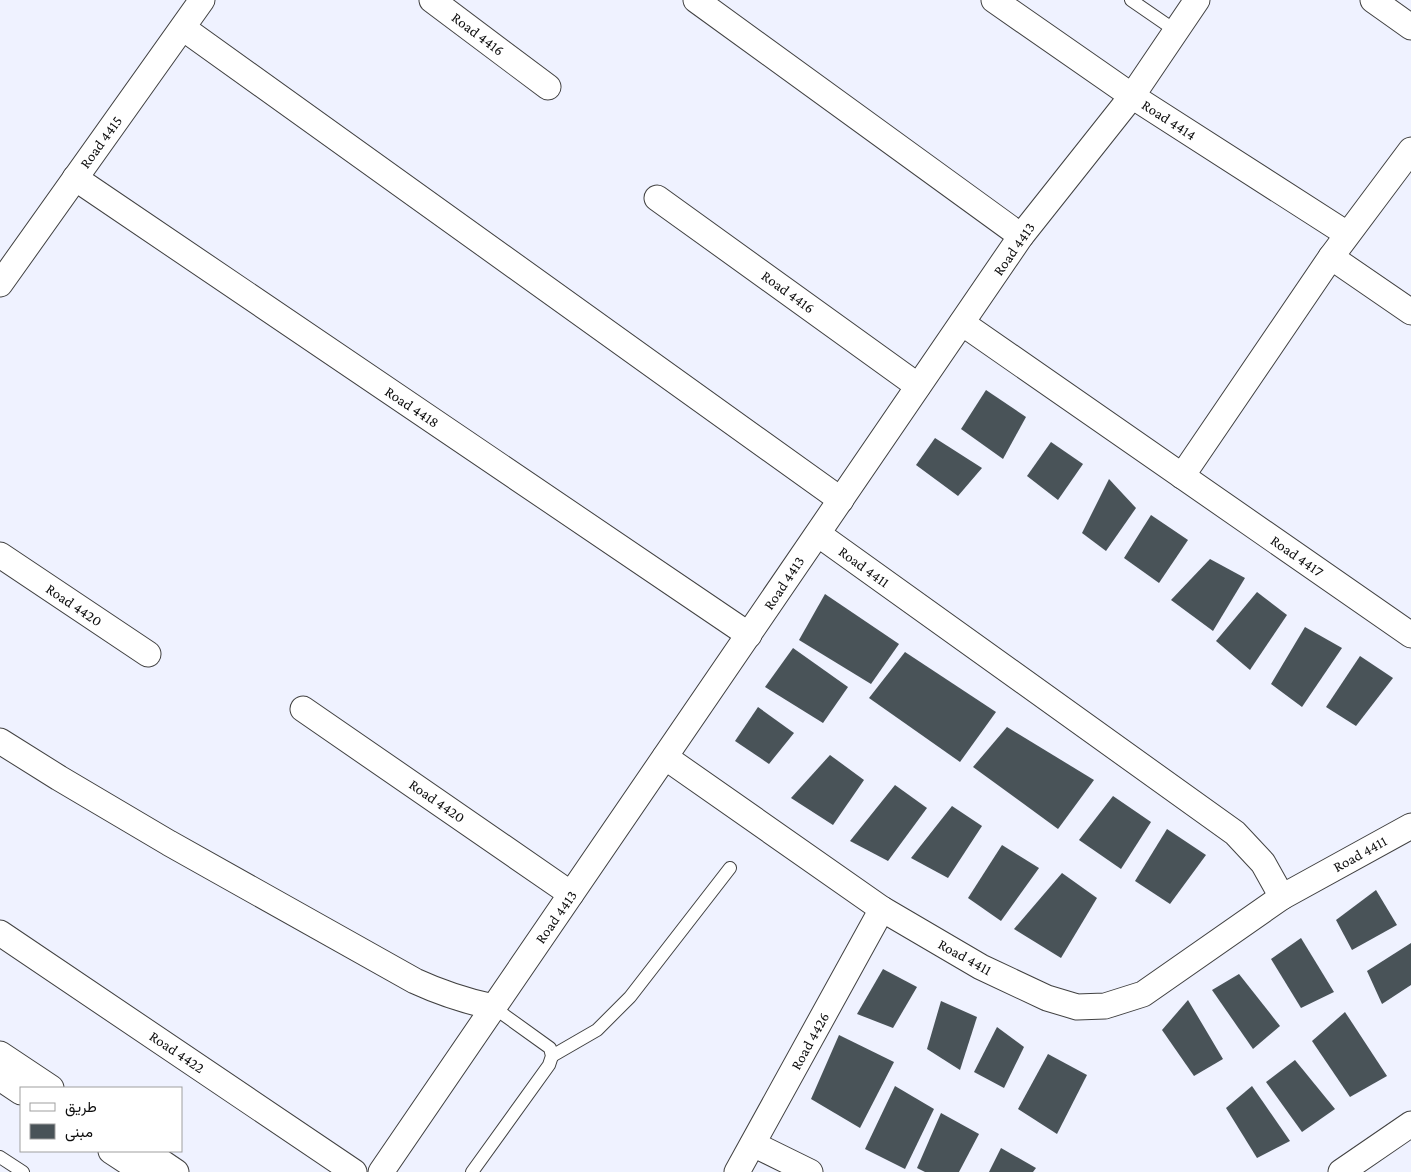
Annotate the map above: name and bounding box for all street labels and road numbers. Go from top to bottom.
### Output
street label: Road 4416 [449,9,507,59]
street label: Road 4414 [1139,97,1199,143]
street label: Road 4415 [77,113,125,171]
street label: Road 4413 [990,220,1038,278]
street label: Road 4416 [759,268,817,316]
street label: Road 4418 [382,383,442,431]
street label: Road 4417 [1268,532,1326,580]
street label: Road 4411 [836,543,892,591]
street label: Road 4413 [760,553,808,613]
street label: Road 4420 [43,580,105,630]
street label: Road 4420 [406,776,468,826]
street label: Road 4411 [1331,833,1389,875]
street label: Road 4413 [532,888,580,946]
street label: Road 4411 [936,936,994,978]
street label: Road 4426 [788,1009,832,1073]
street label: Road 4422 [147,1028,207,1076]

